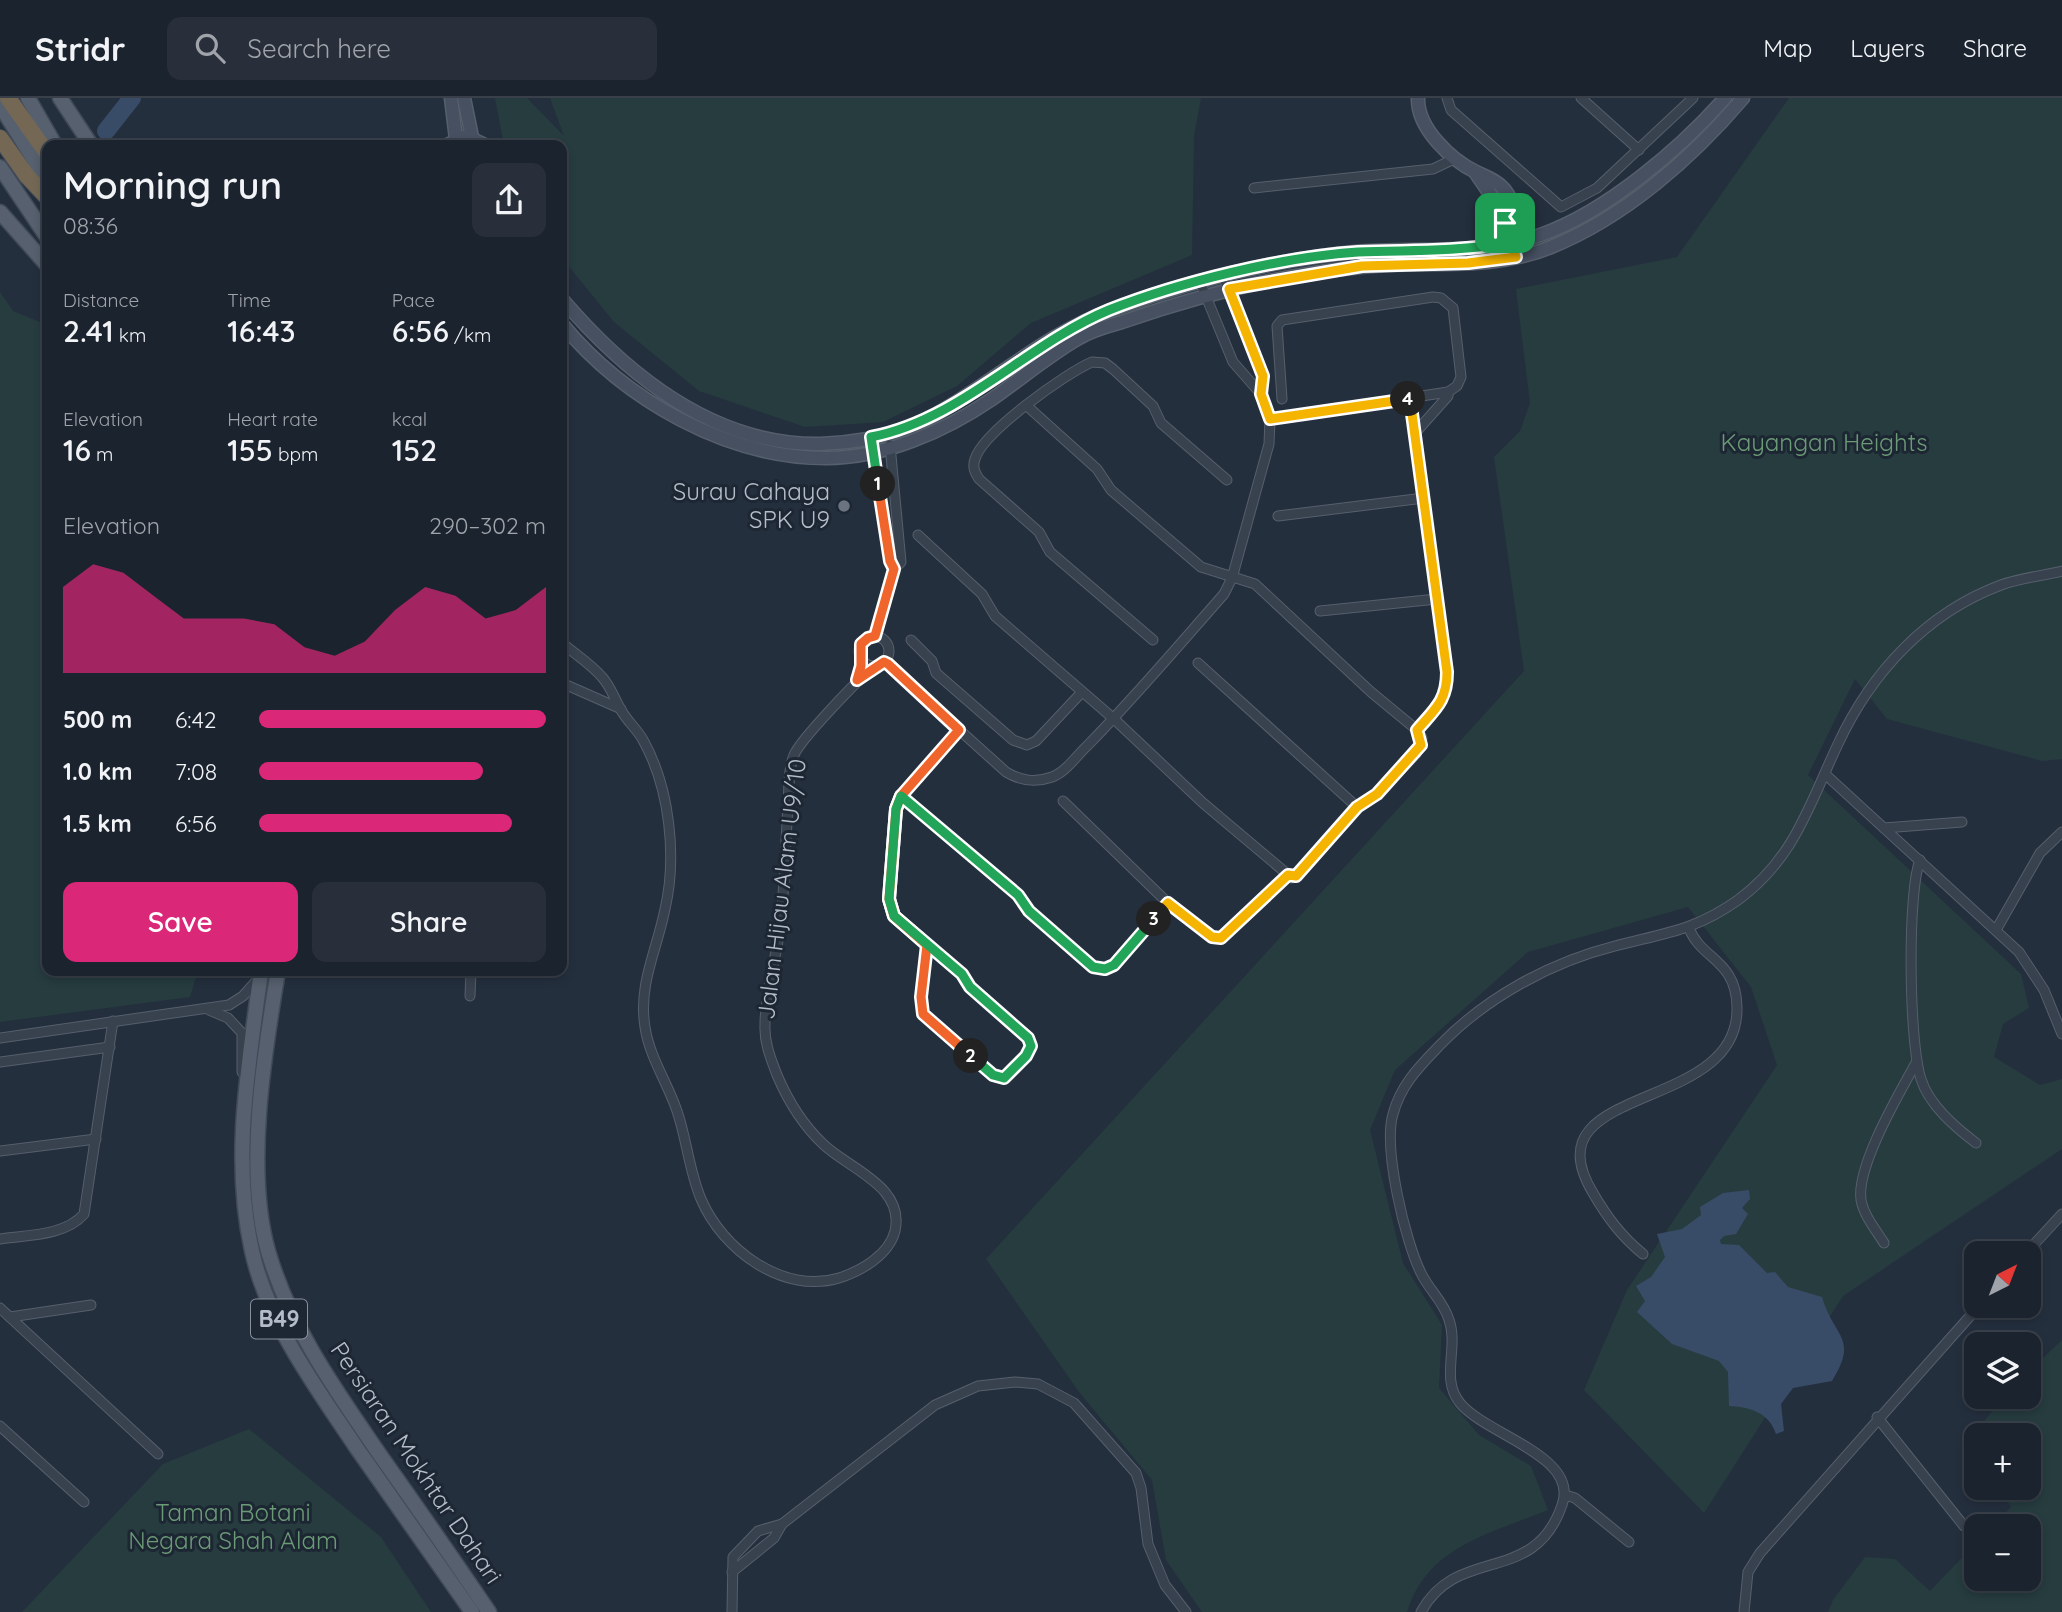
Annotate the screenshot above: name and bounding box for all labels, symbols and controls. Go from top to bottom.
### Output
search box [167,17,657,80]
text: Stridr [35,28,125,69]
icon: search [191,29,229,67]
text: Search here [247,32,391,65]
text: Map [1763,33,1812,63]
text: Layers [1850,33,1925,63]
text: Share [1963,33,2027,63]
text: Morning run [63,161,282,209]
button: share [472,163,546,237]
pin [1475,193,1535,253]
icon: arrive [1486,204,1524,242]
text: 08:36 [63,211,118,240]
text: Distance [63,288,139,312]
text: Time [227,288,271,312]
text: Pace [392,288,435,312]
text: 2.41 [63,312,114,350]
text: 16:43 [227,312,296,350]
text: 6:56 [392,312,449,350]
text: km [114,323,146,347]
text: /km [449,323,491,347]
pin: 4 [1390,382,1426,416]
text: 4 [1402,386,1413,410]
text: Elevation [63,407,143,431]
text: Heart rate [227,407,318,431]
text: kcal [392,407,427,431]
park label: Kayangan Heights [1720,427,1928,457]
text: 16 [63,431,91,469]
text: 155 [227,431,273,469]
text: 152 [392,431,437,469]
text: m [91,442,113,466]
text: bpm [273,442,318,466]
pin: 1 [860,466,896,502]
text: 1 [874,471,881,495]
place label: Surau Cahaya SPK U9 [673,476,830,534]
marker: Surau Cahaya SPK U9 [836,498,852,514]
text: Elevation [63,511,160,540]
text: 290–302 m [429,511,546,540]
text: 500 m [63,705,132,734]
text: 6:42 [175,705,217,734]
text: 1.0 km [63,757,133,786]
text: 7:08 [175,757,217,786]
street label: Jalan Hijau Alam U9/10 [750,757,812,1021]
text: 1.5 km [63,809,132,838]
text: 6:56 [175,809,217,838]
button: Save [63,882,298,962]
button: Share [312,882,546,962]
pin: 3 [1136,902,1172,936]
text: 3 [1148,906,1159,930]
pin: 2 [954,1038,988,1074]
text: 2 [965,1043,976,1067]
north arrow [1964,1241,2040,1318]
map controls [1964,1241,2041,1591]
road number: B49 [251,1300,307,1338]
button: layers [1964,1332,2041,1409]
street label: Persiaran Mokhtar Dahari [325,1336,509,1589]
button: + [1964,1423,2041,1500]
park label: Taman Botani Negara Shah Alam [128,1497,338,1555]
button: − [1964,1514,2041,1591]

